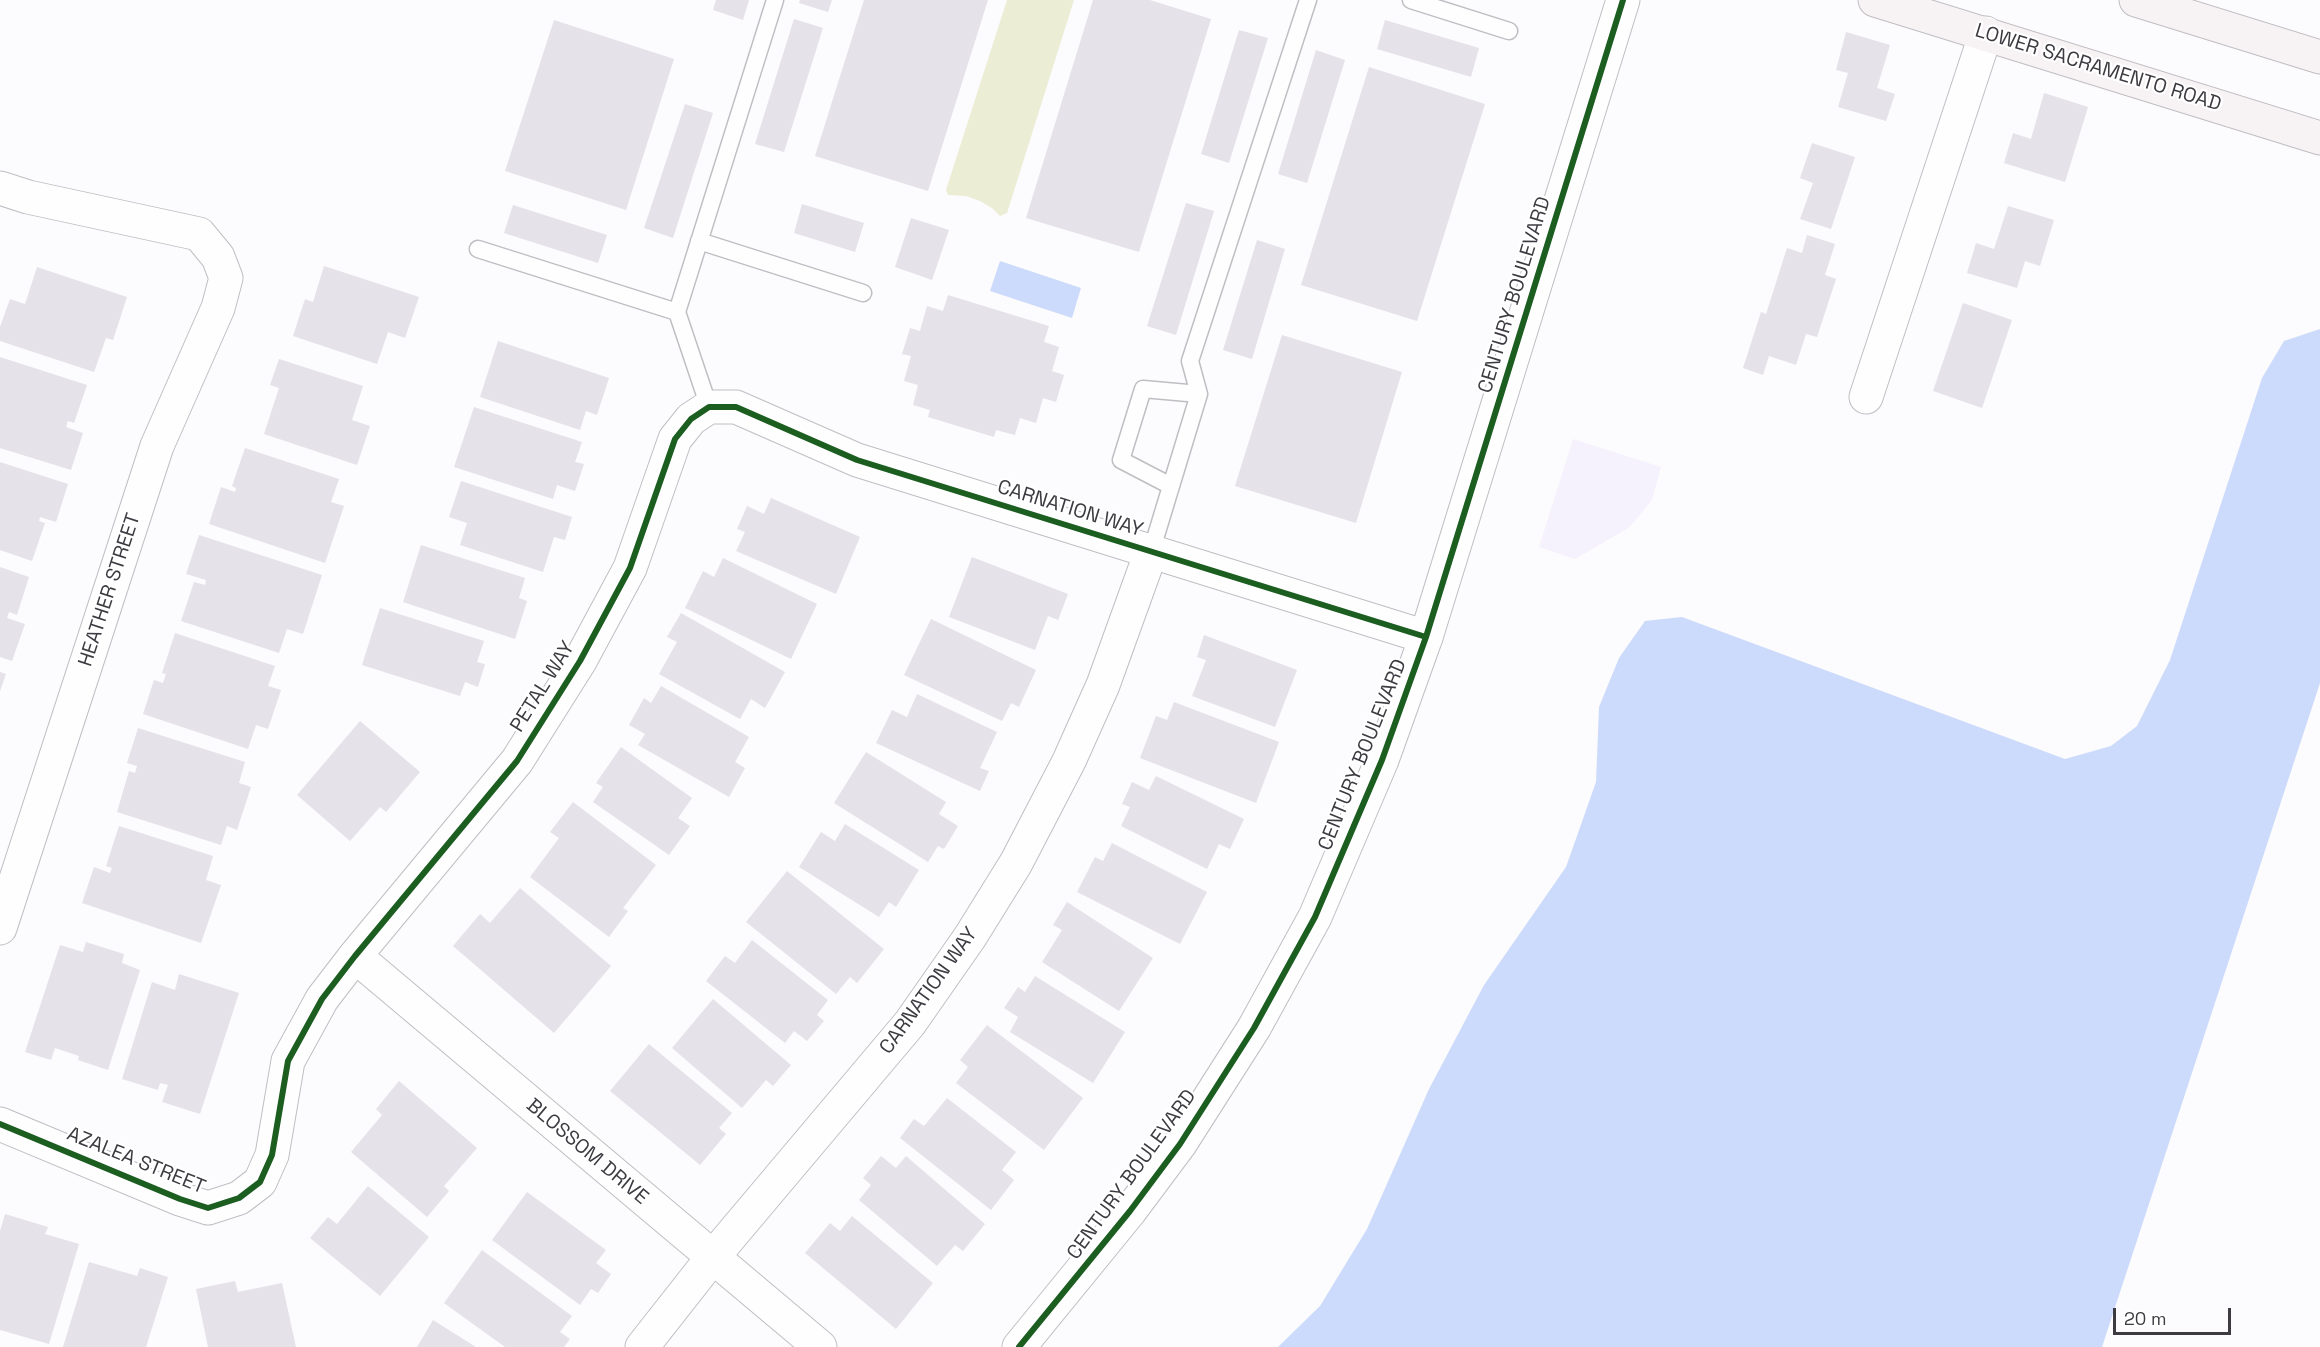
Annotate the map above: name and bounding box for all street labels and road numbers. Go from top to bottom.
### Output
street label: LOWER SACRAMENTO ROAD [1972,19,2224,117]
street label: CENTURY BOULEVARD [1474,194,1556,396]
street label: CARNATION WAY [994,475,1146,543]
street label: HEATHER STREET [74,510,146,670]
street label: PETAL WAY [506,637,580,737]
street label: CENTURY BOULEVARD [1314,656,1412,854]
street label: CARNATION WAY [875,923,983,1059]
street label: CENTURY BOULEVARD [1062,1085,1202,1265]
street label: BLOSSOM DRIVE [521,1094,653,1210]
street label: AZALEA STREET [63,1122,209,1200]

